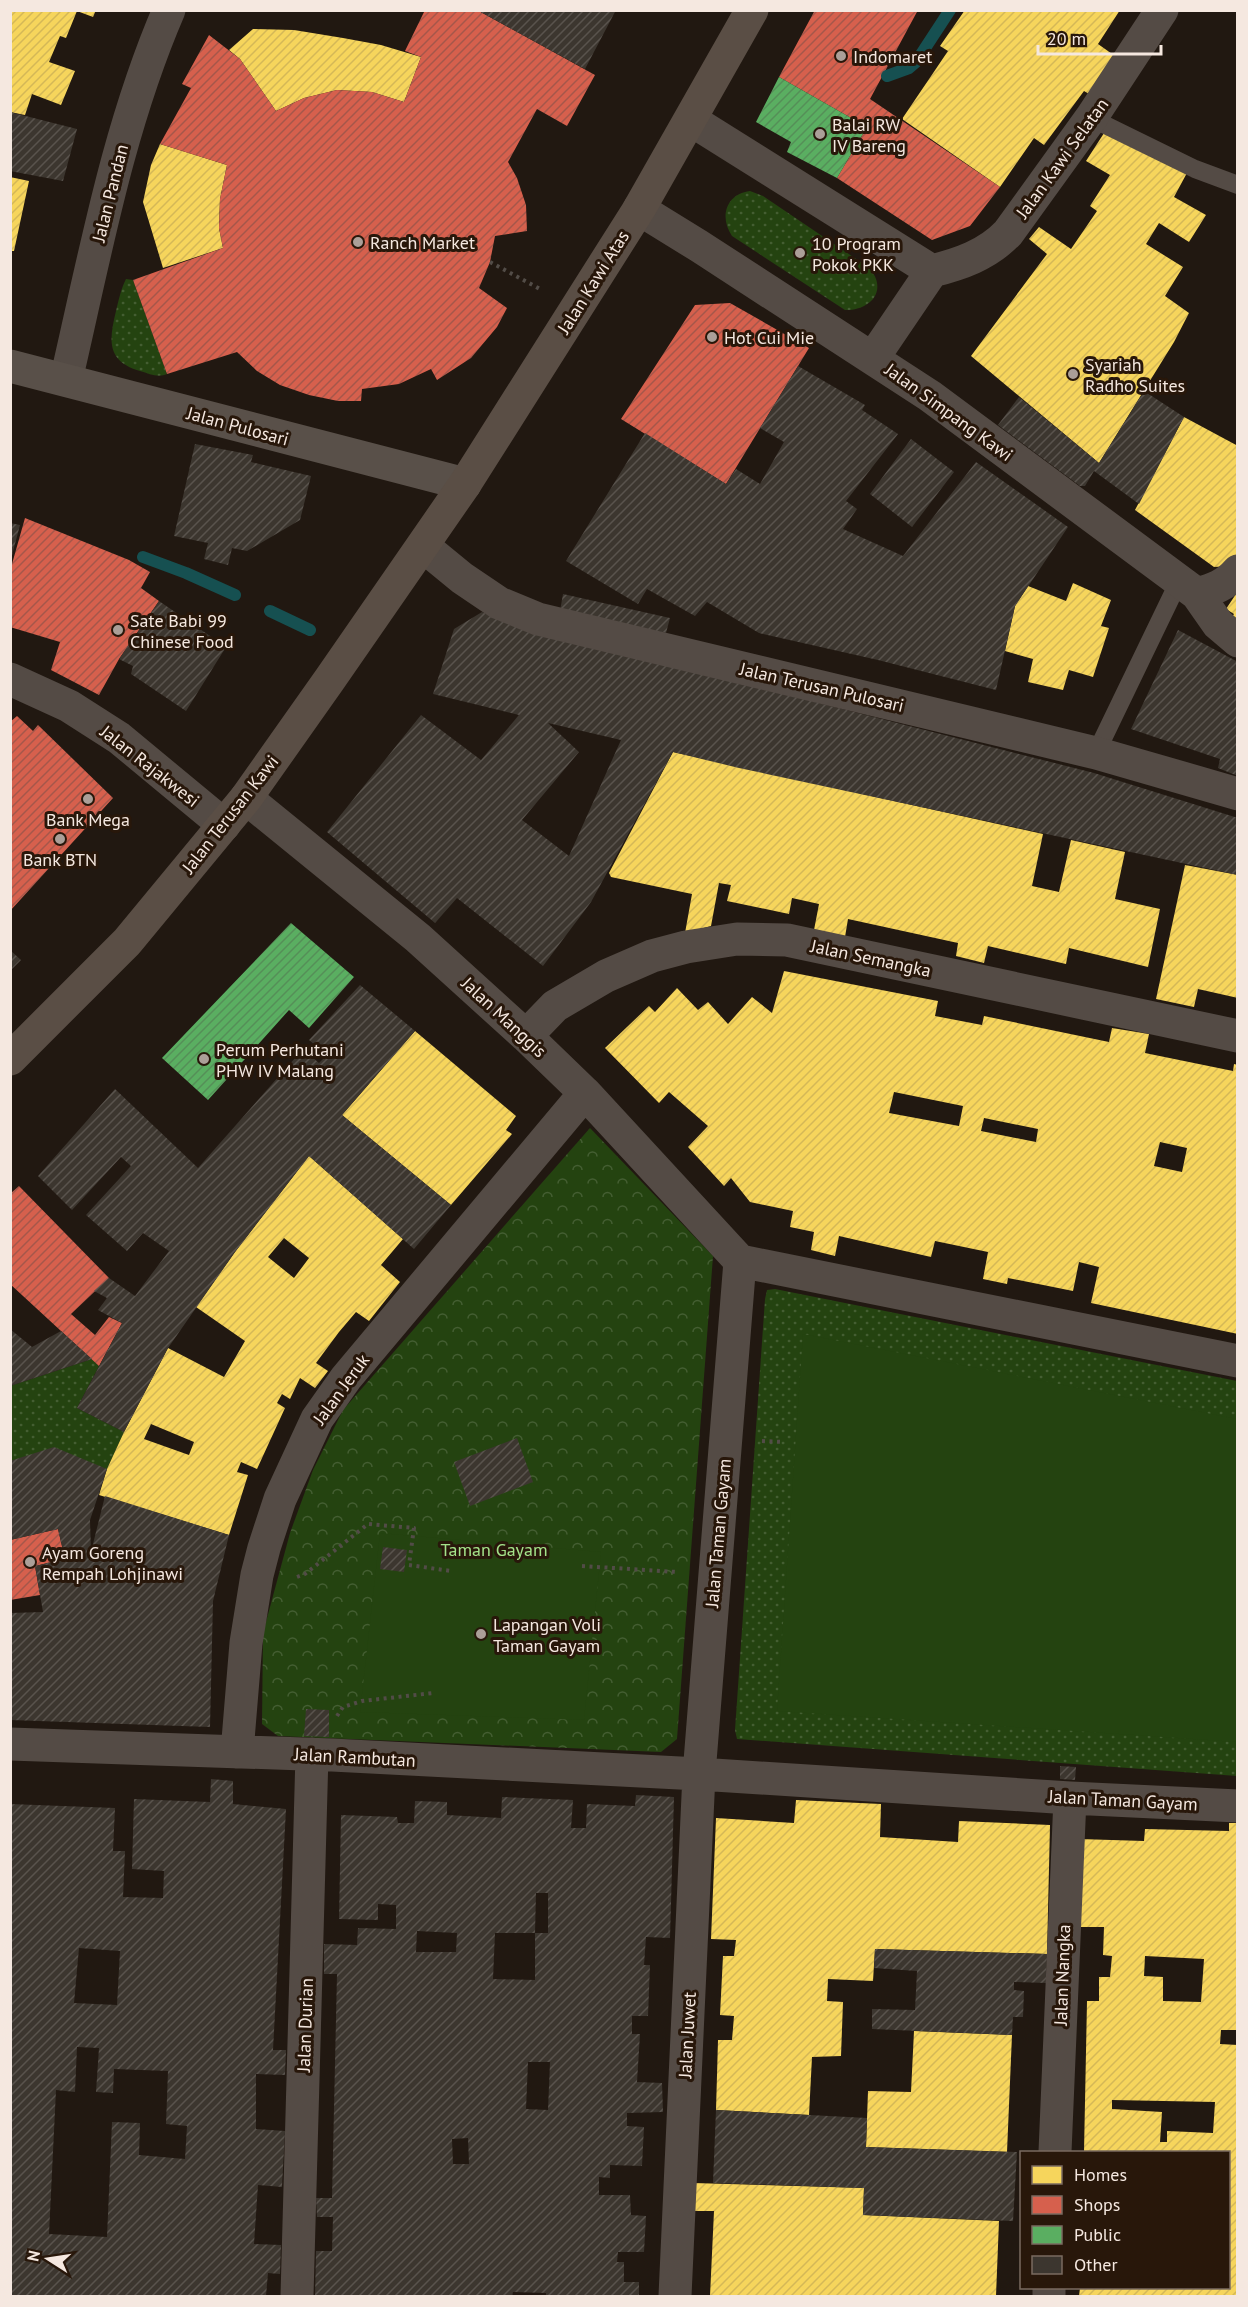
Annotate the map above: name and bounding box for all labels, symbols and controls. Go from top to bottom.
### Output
scale bar [1038,18,1161,56]
text: 20 m [1047,27,1086,50]
place label: Indomaret [853,45,932,68]
marker: Indomaret [834,49,848,63]
street label: Jalan Kawi Selatan [1010,93,1113,223]
place label: Balai RW IV Bareng [832,113,906,157]
marker: Balai RW IV Bareng [813,127,827,141]
street label: Jalan Pandan [87,142,133,245]
street label: Jalan Kawi Atas [552,226,634,339]
place label: Ranch Market [370,231,475,254]
place label: 10 Program Pokok PKK [812,232,901,276]
marker: Ranch Market [351,235,365,249]
marker: 10 Program Pokok PKK [793,246,807,260]
place label: Hot Cui Mie [724,326,814,349]
marker: Hot Cui Mie [705,330,719,344]
place label: Syariah Radho Suites [1085,353,1185,397]
street label: Jalan Simpang Kawi [880,357,1017,466]
marker: Syariah Radho Suites [1066,367,1080,381]
street label: Jalan Pulosari [184,401,291,451]
place label: Sate Babi 99 Chinese Food [130,609,234,653]
marker: Sate Babi 99 Chinese Food [111,623,125,637]
street label: Jalan Terusan Pulosari [737,657,906,717]
street label: Jalan Rajakwesi [95,720,204,812]
street label: Jalan Terusan Kawi [176,750,283,878]
marker: Bank Mega [81,792,95,806]
place label: Bank Mega [46,808,130,831]
marker: Bank BTN [53,832,67,846]
place label: Bank BTN [23,848,97,871]
street label: Jalan Semangka [808,934,933,982]
street label: Jalan Manggis [456,971,551,1062]
place label: Perum Perhutani PHW IV Malang [216,1038,344,1082]
marker: Perum Perhutani PHW IV Malang [197,1052,211,1066]
street label: Jalan Jeruk [307,1349,375,1430]
street label: Jalan Taman Gayam [700,1458,736,1609]
park label: Taman Gayam [440,1538,548,1561]
place label: Ayam Goreng Rempah Lohjinawi [42,1541,183,1585]
marker: Ayam Goreng Rempah Lohjinawi [23,1555,37,1569]
place label: Lapangan Voli Taman Gayam [493,1613,601,1657]
marker: Lapangan Voli Taman Gayam [474,1627,488,1641]
street label: Jalan Rambutan [293,1742,416,1772]
street label: Jalan Taman Gayam [1047,1785,1198,1815]
street label: Jalan Nangka [1049,1924,1075,2027]
street label: Jalan Durian [292,1978,318,2073]
street label: Jalan Juwet [673,1991,701,2080]
legend [1020,2151,1230,2289]
text: Homes [1074,2163,1127,2186]
text: Shops [1074,2193,1120,2216]
text: Public [1074,2223,1121,2246]
north arrow [18,2229,78,2289]
text: N [22,2249,44,2263]
text: Other [1074,2253,1118,2276]

